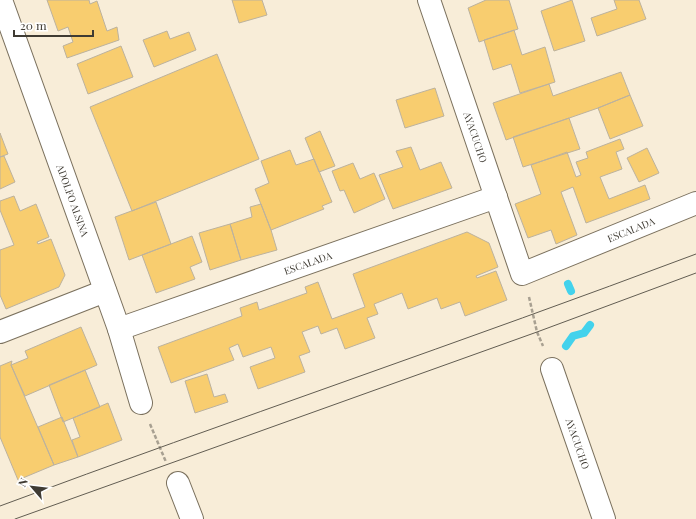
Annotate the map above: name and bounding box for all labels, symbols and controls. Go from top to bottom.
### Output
scale bar [14,12,93,38]
text: 20 m [20,17,47,33]
street label: AYACUCHO [460,109,491,165]
street label: ADOLFO ALSINA [53,161,93,239]
street label: ESCALADA [605,213,657,245]
street label: ESCALADA [282,248,334,278]
street label: AYACUCHO [562,415,593,471]
north arrow [12,467,52,507]
text: N [14,475,31,489]

